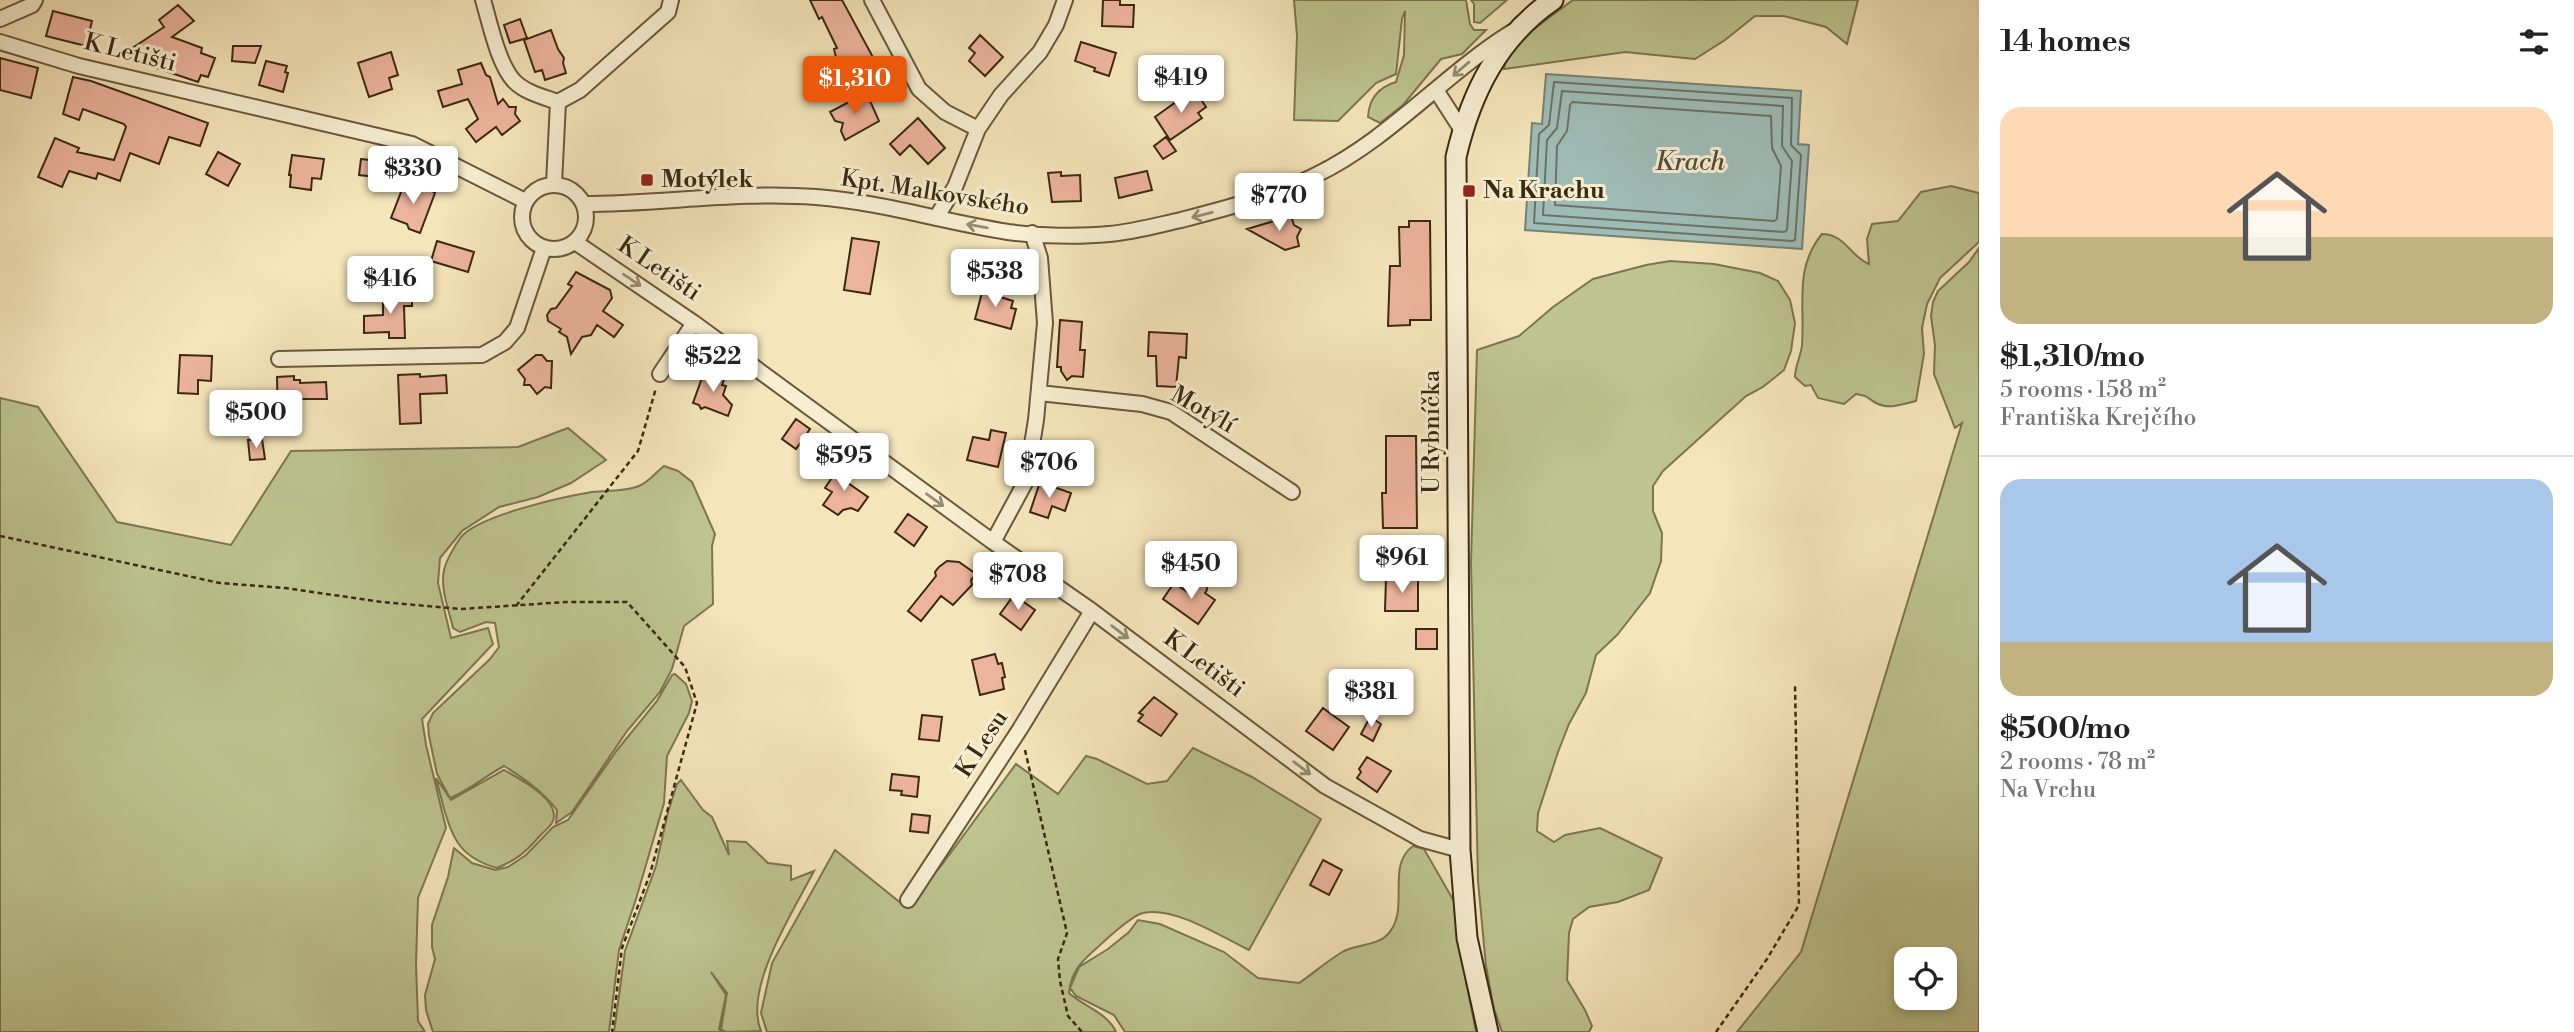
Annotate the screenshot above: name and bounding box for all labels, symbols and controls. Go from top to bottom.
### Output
text: 14 homes [2000,23,2131,61]
icon: filters [2515,23,2553,61]
street label: K Letišti [81,27,179,79]
pin: $419 [1140,55,1222,115]
pin: $1,310 [798,57,912,116]
one-way arrow [1452,61,1470,77]
text: $419 [1154,64,1208,92]
text: $1,310 [819,65,891,93]
pin: $330 [372,146,454,206]
water label: Krach [1655,146,1726,178]
icon: home [2214,153,2340,279]
text: $330 [384,155,442,183]
street label: Kpt. Malkovského [838,163,1032,223]
place label: Motýlek [661,165,754,195]
marker: Motýlek [639,172,655,188]
pin: $770 [1238,174,1320,233]
place label: Na Krachu [1483,176,1605,206]
text: $770 [1251,182,1307,210]
marker: Na Krachu [1461,183,1477,199]
one-way arrow [1191,209,1214,222]
one-way arrow [966,219,989,232]
street label: K Letišti [612,230,706,308]
pin: $538 [954,250,1036,309]
pin: $416 [349,256,431,316]
text: $538 [967,258,1023,286]
text: $416 [363,265,417,293]
one-way arrow [622,273,641,287]
pin: $522 [672,334,754,394]
text: $1,310/mo [2000,338,2145,376]
text: $522 [685,343,741,371]
street label: U Rybníčka [1417,369,1447,494]
text: 5 rooms · 158 m² [2000,376,2166,404]
street label: Motýlí [1165,380,1242,441]
pin: $500 [215,391,297,450]
text: $500 [225,399,287,427]
text: Františka Krejčího [2000,404,2197,432]
pin: $595 [803,434,885,493]
pin: $706 [1008,440,1090,500]
text: $595 [816,442,872,470]
text: $706 [1020,449,1078,477]
one-way arrow [925,492,944,507]
icon: home [2214,525,2340,651]
pin: $961 [1361,536,1443,595]
pin: $450 [1150,542,1232,601]
text: $961 [1375,544,1429,572]
text: $450 [1161,550,1221,578]
pin: $708 [977,552,1059,612]
text: $708 [989,561,1047,589]
street label: K Letišti [1157,624,1251,704]
one-way arrow [1110,625,1129,639]
pin: $381 [1330,670,1412,729]
text: $381 [1345,678,1397,706]
street label: K Lesu [949,704,1015,783]
text: $500/mo [2000,710,2131,748]
text: 2 rooms · 78 m² [2000,748,2155,776]
one-way arrow [1292,761,1311,776]
text: Na Vrchu [2000,776,2096,804]
map controls [1894,947,1957,1010]
button: locate [1894,947,1957,1010]

